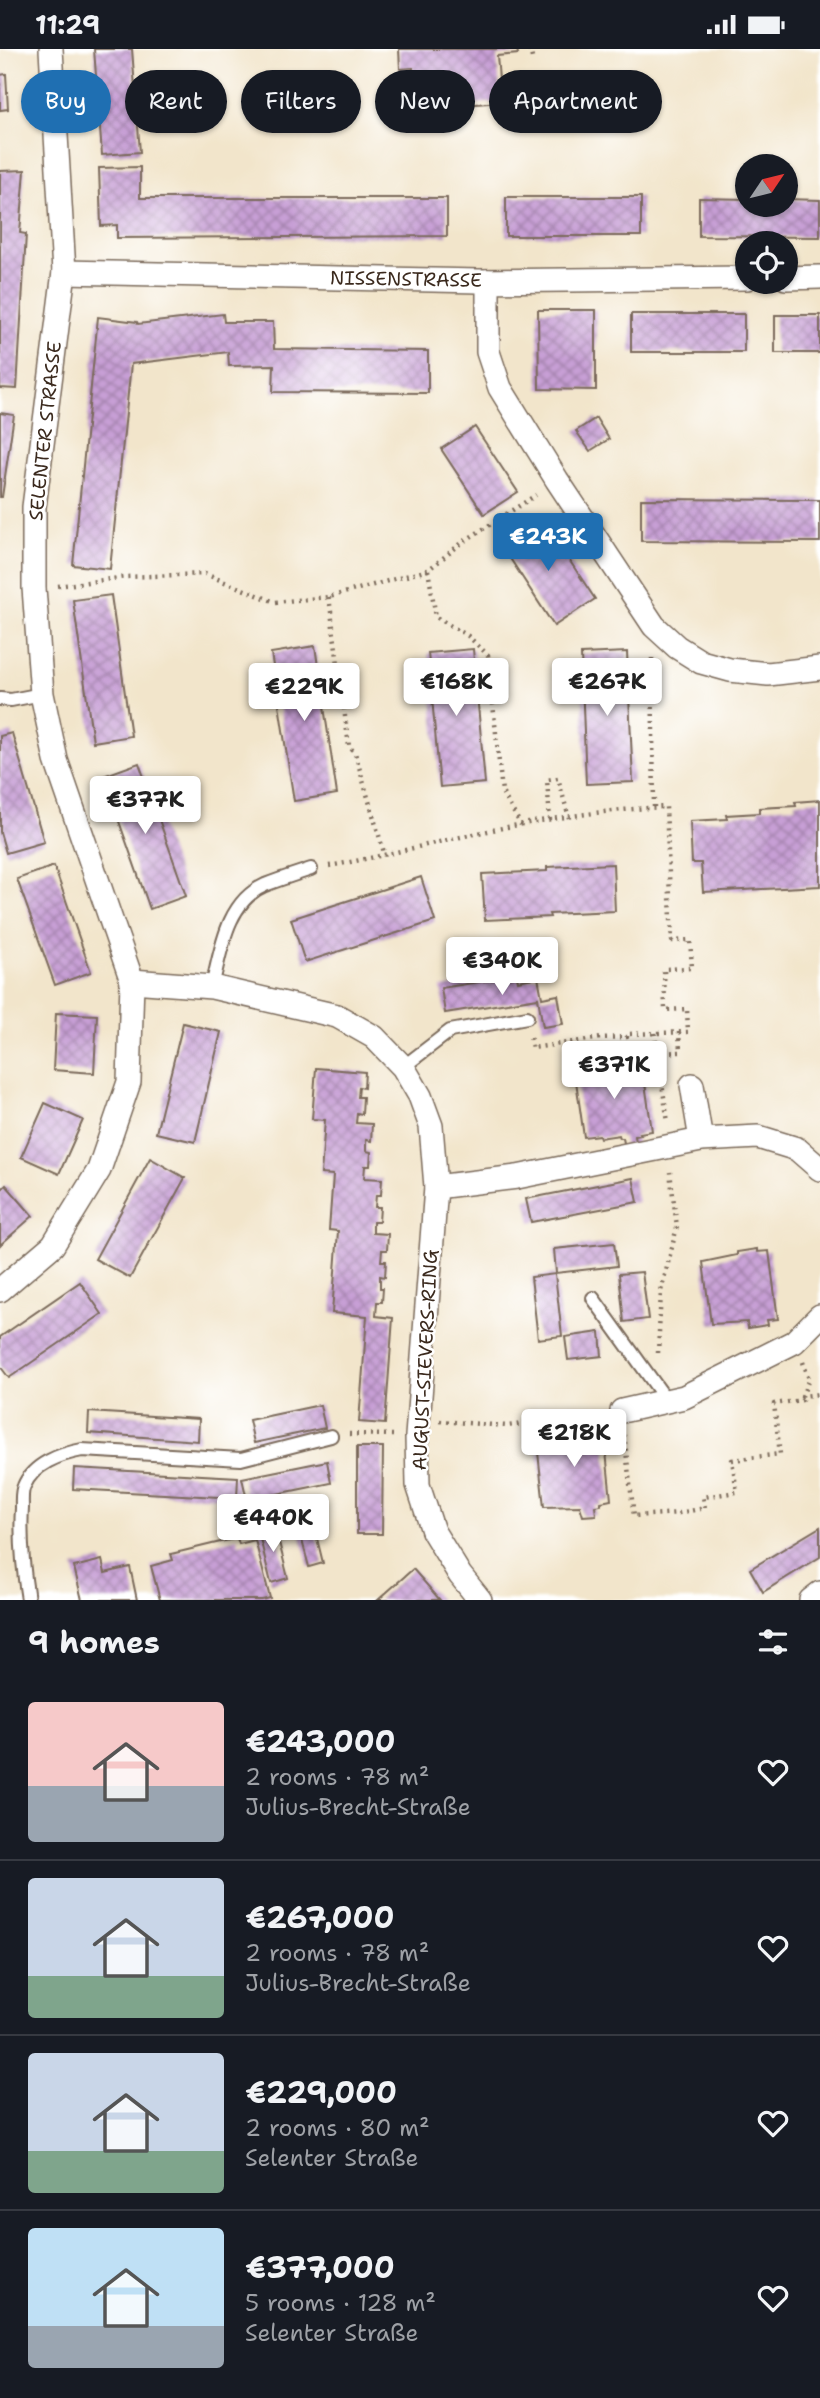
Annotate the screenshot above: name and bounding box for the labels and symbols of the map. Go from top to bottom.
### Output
north arrow [735,154,798,217]
street label: NISSENSTRASSE [330,265,482,293]
street label: SELENTER STRASSE [23,340,67,522]
pin: €243K [499,513,597,573]
pin: €168K [407,659,505,718]
pin: €267K [558,659,656,718]
pin: €229K [255,663,353,723]
pin: €377K [96,777,194,836]
pin: €340K [453,937,551,997]
pin: €371K [565,1041,663,1101]
street label: AUGUST-SIEVERS-RING [407,1249,443,1471]
pin: €218K [525,1409,623,1469]
pin: €440K [224,1495,322,1554]

